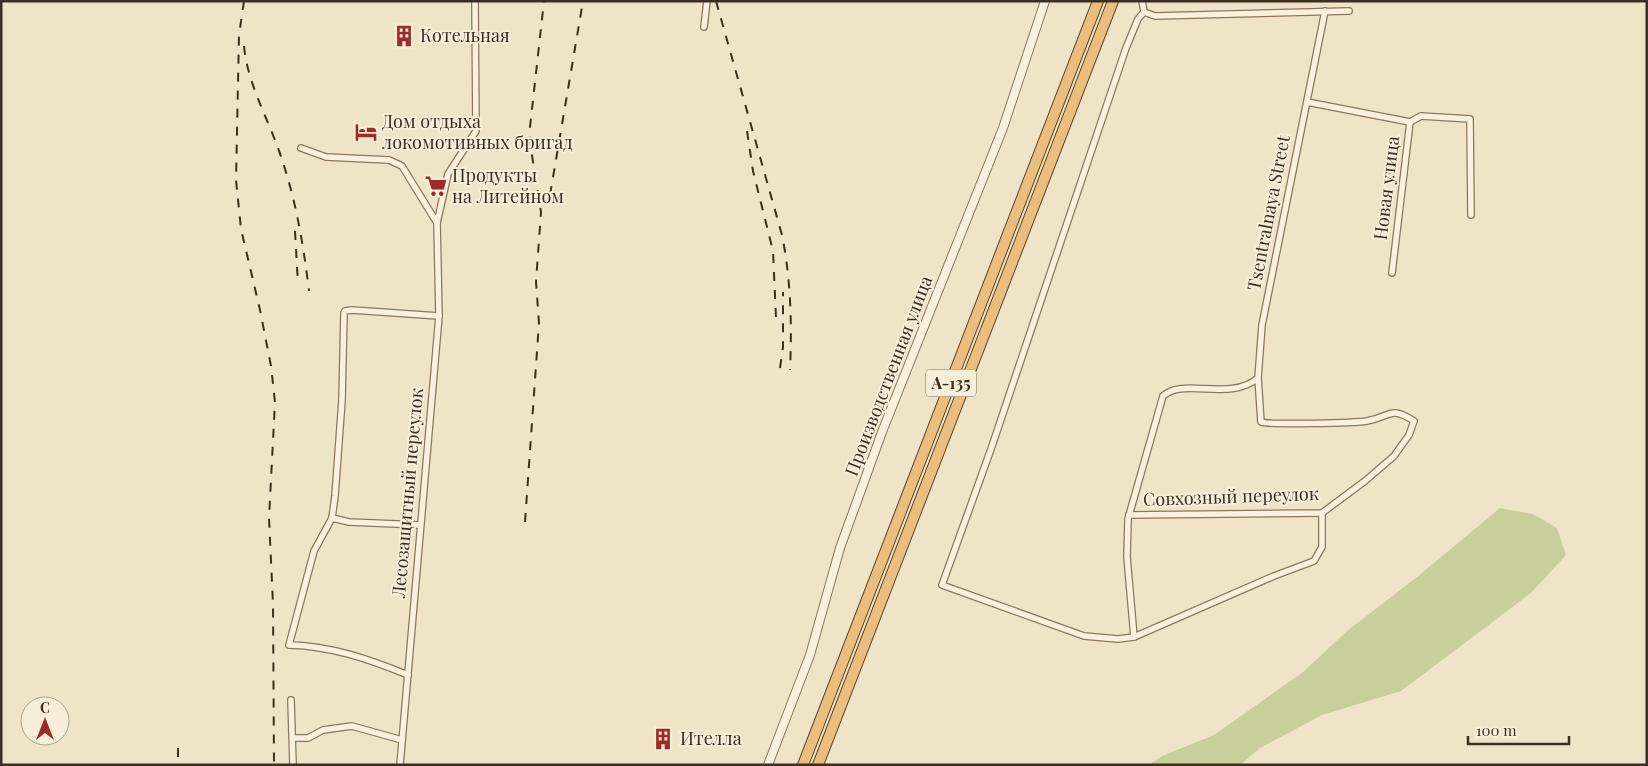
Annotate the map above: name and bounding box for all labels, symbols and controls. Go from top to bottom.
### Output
building icon: Котельная [391,23,417,49]
place label: Котельная [420,23,510,47]
place label: Дом отдыха локомотивных бригад [382,109,573,154]
hotel icon: Дом отдыха локомотивных бригад [353,119,379,145]
street label: Tsentralnaya Street [1241,133,1295,292]
street label: Новая улица [1368,134,1404,241]
place label: Продукты на Литейном [452,163,564,208]
supermarket icon: Продукты на Литейном [423,173,449,199]
street label: Производственная улица [839,272,937,479]
road number: А-135 [926,369,976,396]
street label: Лесозащитный переулок [386,387,428,600]
street label: Совхозный переулок [1142,481,1319,511]
north arrow [20,696,70,746]
text: С [40,698,50,717]
scale bar [1468,714,1569,746]
text: 100 m [1476,720,1517,740]
building icon: Ителла [650,726,676,752]
place label: Ителла [680,726,742,750]

